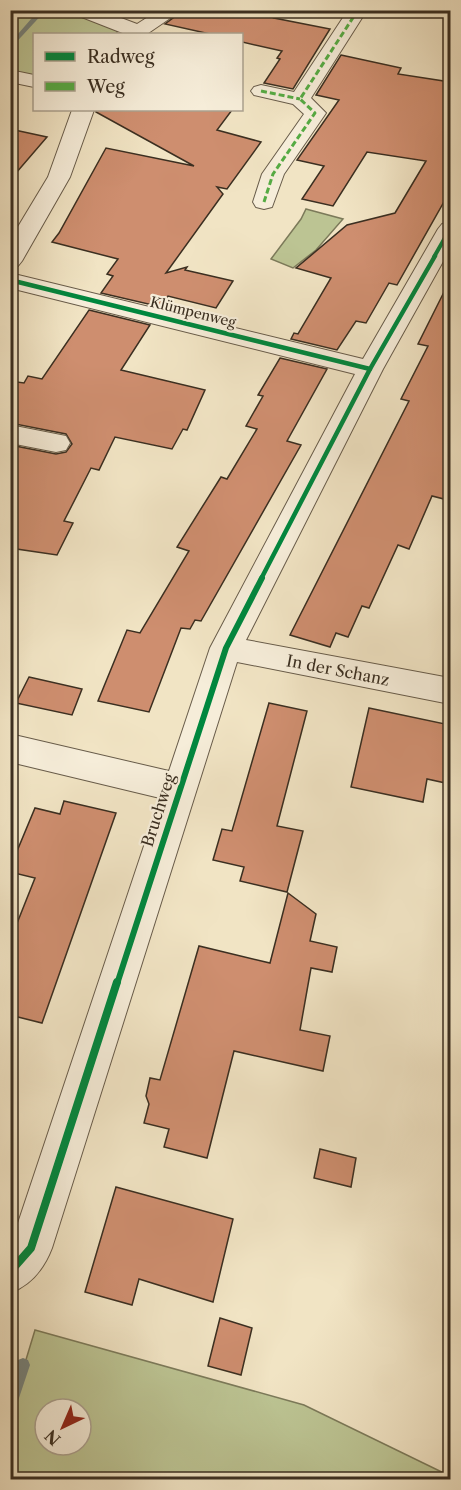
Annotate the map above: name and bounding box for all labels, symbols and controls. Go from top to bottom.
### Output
legend [33,33,243,111]
text: Radweg [87,46,155,68]
text: Weg [86,76,125,98]
street label: Klümpenweg [148,293,238,332]
street label: In der Schanz [285,650,391,690]
street label: Bruchweg [137,770,179,849]
north arrow [33,1397,93,1457]
text: N [41,1426,65,1450]

